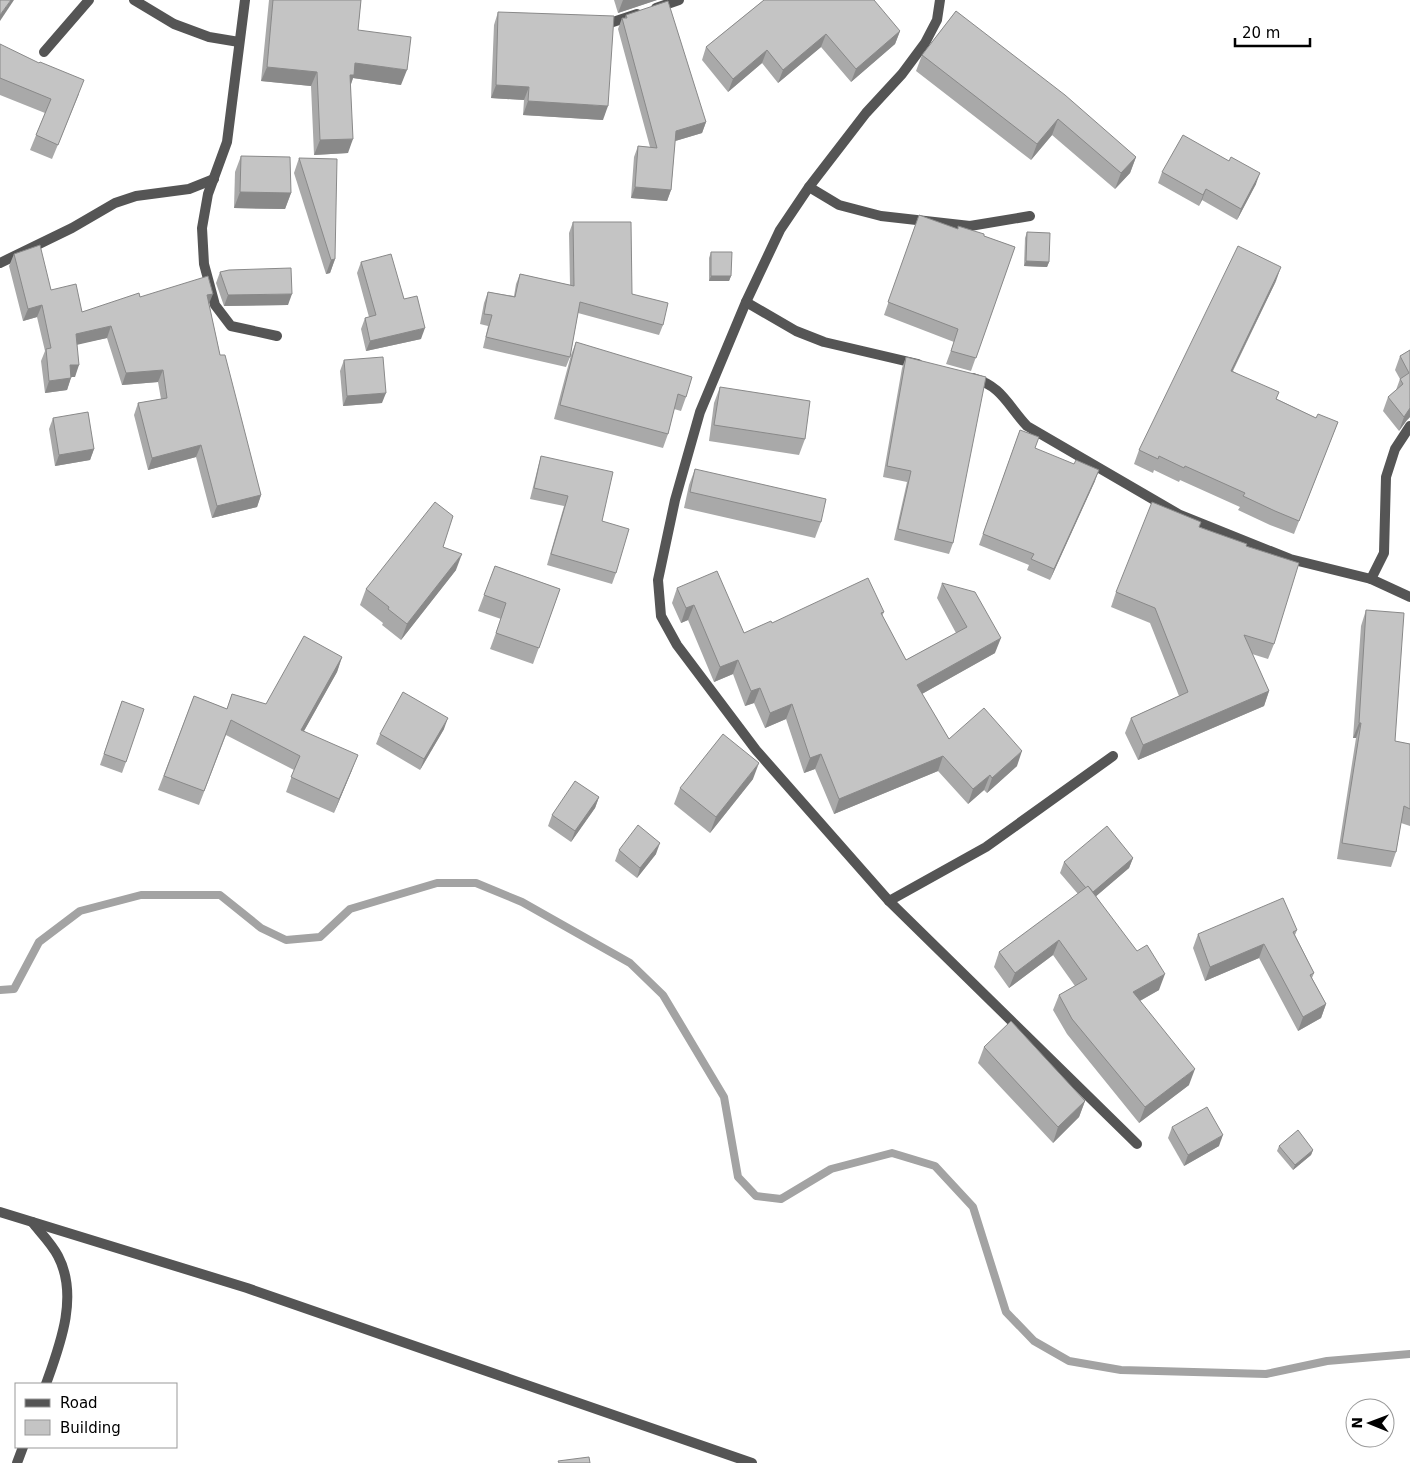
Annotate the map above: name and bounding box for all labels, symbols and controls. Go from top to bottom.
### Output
scale bar [1235,15,1310,47]
text: 20 m [1242,24,1280,42]
legend [15,1383,178,1448]
text: Road [60,1394,98,1412]
north arrow [1345,1398,1395,1448]
text: N [1349,1417,1365,1429]
text: Building [60,1419,121,1437]

